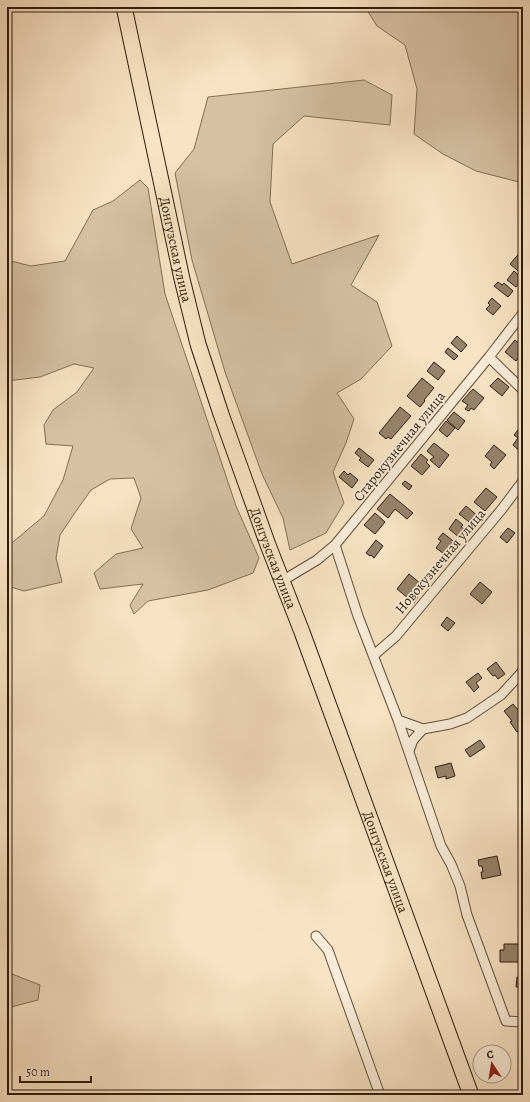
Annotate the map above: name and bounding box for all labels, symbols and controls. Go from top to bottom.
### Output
street label: Донгузская улица [155,195,196,305]
street label: Старокузнечная улица [349,387,450,505]
street label: Новокузнечная улица [391,504,490,618]
street label: Донгузская улица [245,505,301,612]
street label: Донгузская улица [358,808,413,916]
north arrow [472,1044,512,1084]
text: С [485,1047,495,1063]
scale bar [20,1058,91,1084]
text: 50 m [26,1064,50,1080]

